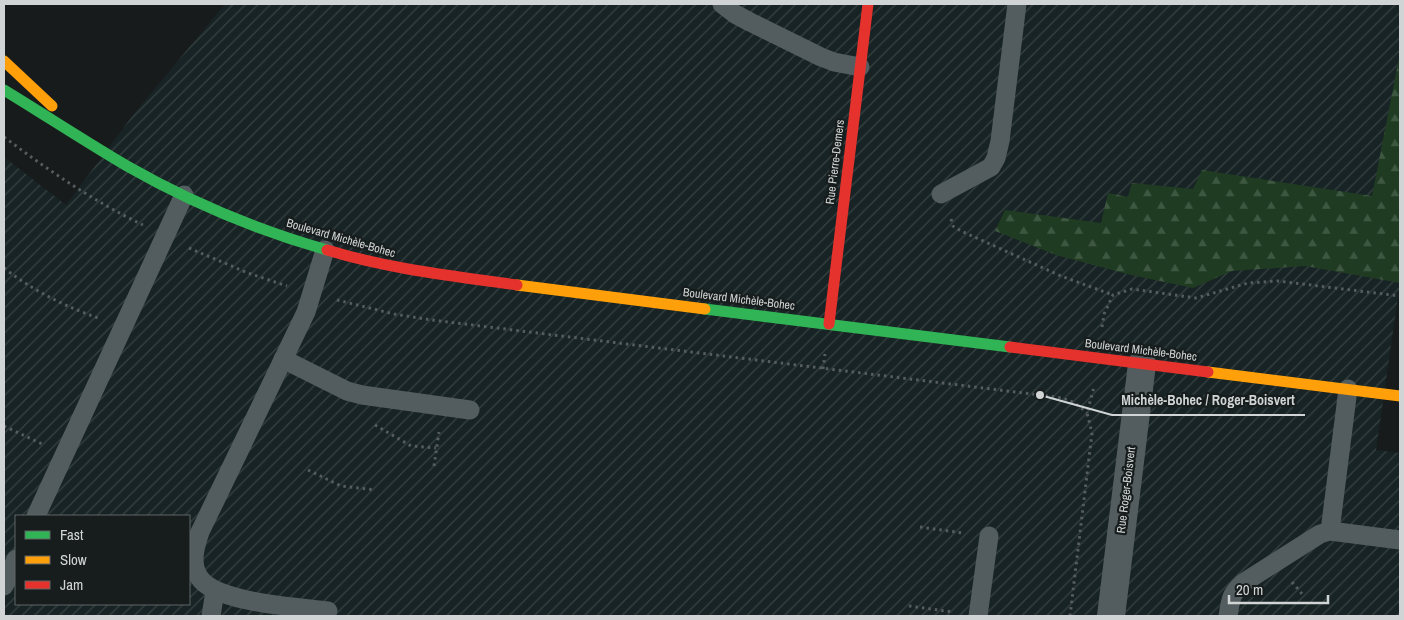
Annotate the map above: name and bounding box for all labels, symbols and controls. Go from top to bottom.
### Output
street label: Rue Pierre-Demers [822,119,848,205]
street label: Boulevard Michèle-Bohec [285,215,397,261]
street label: Boulevard Michèle-Bohec [682,284,796,314]
street label: Boulevard Michèle-Bohec [1084,335,1198,365]
callout: Michèle-Bohec / Roger-Boisvert [1112,386,1305,415]
text: Michèle-Bohec / Roger-Boisvert [1121,391,1295,409]
street label: Rue Roger-Boisvert [1113,446,1139,534]
legend [15,515,190,605]
text: Fast [60,524,84,545]
text: Slow [60,549,87,570]
scale bar [1229,572,1328,604]
text: Jam [60,574,83,595]
text: 20 m [1236,579,1263,600]

